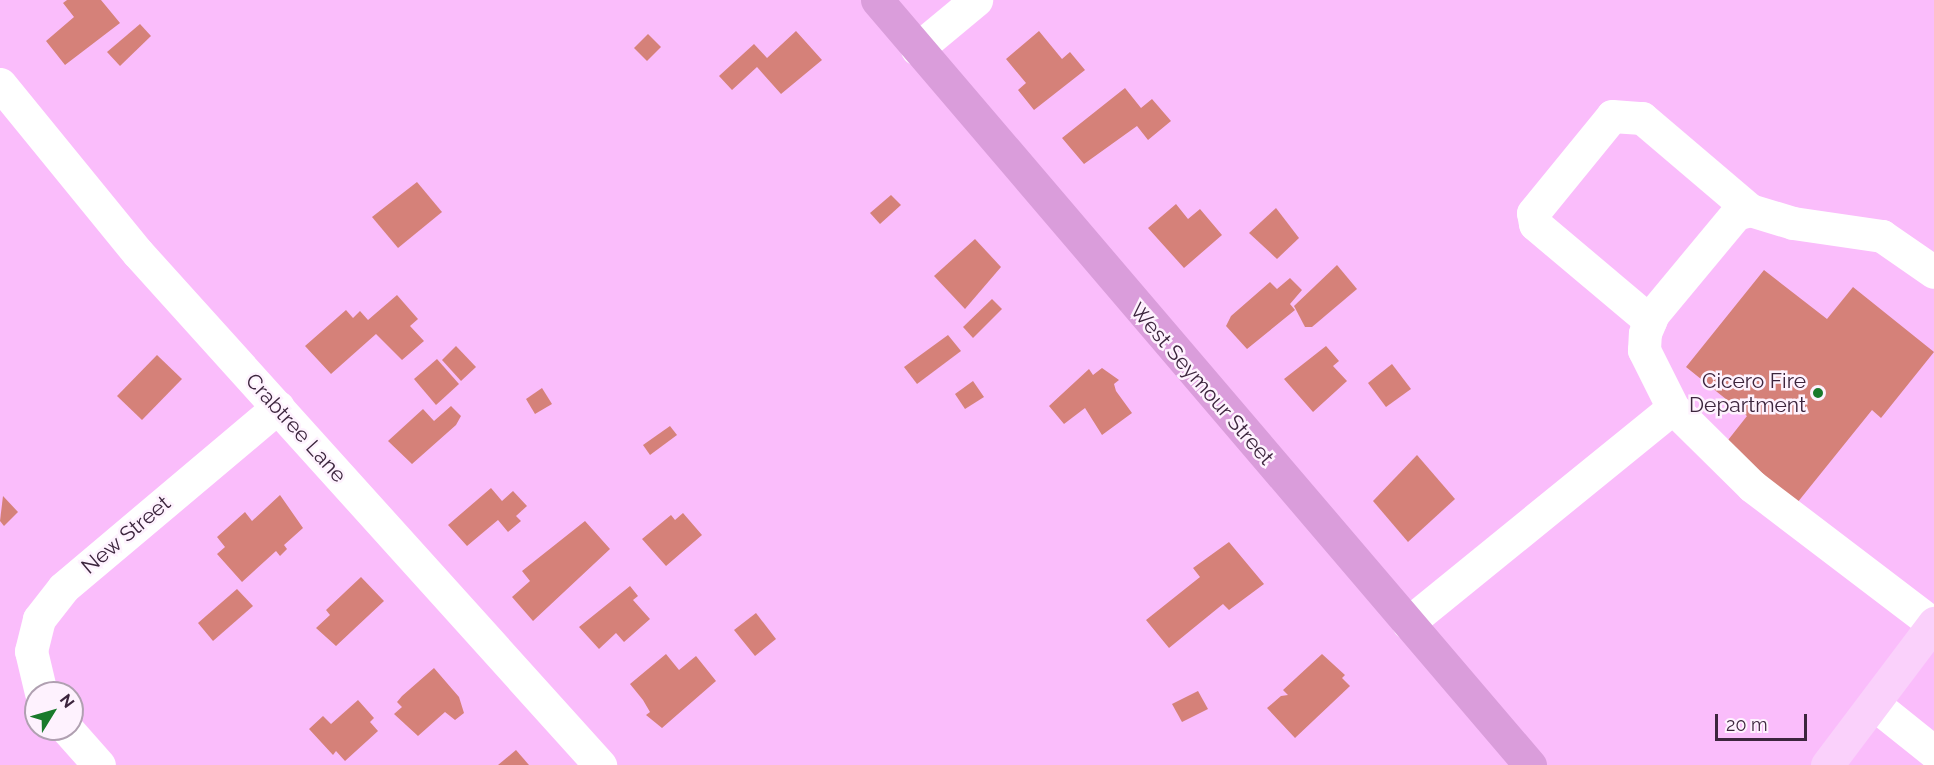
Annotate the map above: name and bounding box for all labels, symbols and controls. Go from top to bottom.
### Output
street label: West Seymour Street [1125,298,1279,470]
street label: Crabtree Lane [240,368,352,488]
place label: Cicero Fire Department [1689,368,1806,418]
marker: Cicero Fire Department [1811,386,1825,400]
street label: New Street [76,490,176,580]
north arrow [24,681,84,741]
text: N [56,690,78,712]
scale bar [1718,702,1810,740]
text: 20 m [1726,714,1768,735]

